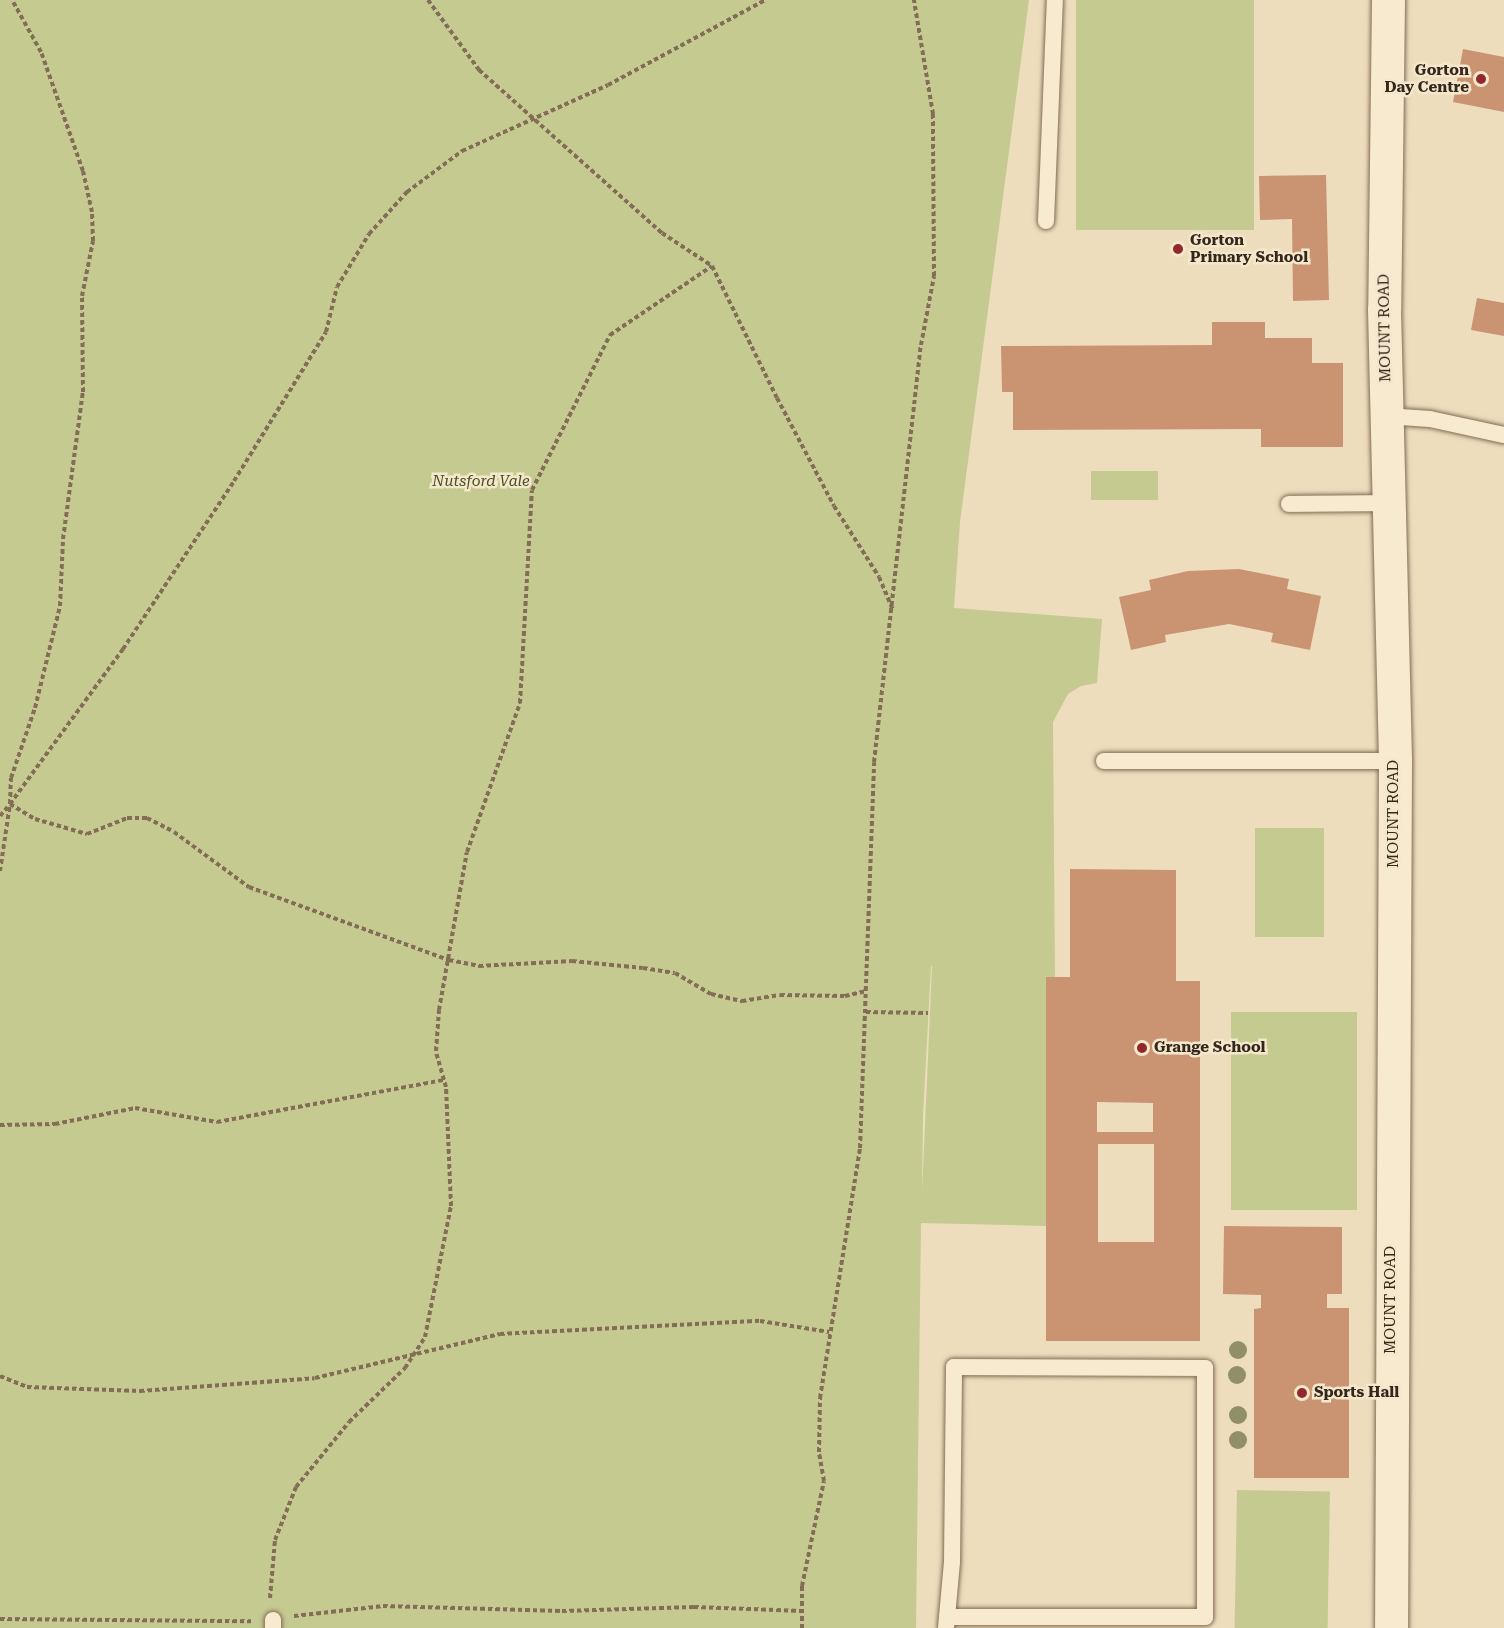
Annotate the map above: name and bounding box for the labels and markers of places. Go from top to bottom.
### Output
place label: Gorton Day Centre [1385,61,1469,96]
marker: Gorton Day Centre [1474,72,1488,86]
place label: Gorton Primary School [1190,231,1308,266]
marker: Gorton Primary School [1171,242,1185,256]
place label: Grange School [1154,1039,1265,1057]
marker: Grange School [1135,1041,1149,1055]
place label: Sports Hall [1314,1384,1399,1402]
marker: Sports Hall [1295,1386,1309,1400]

